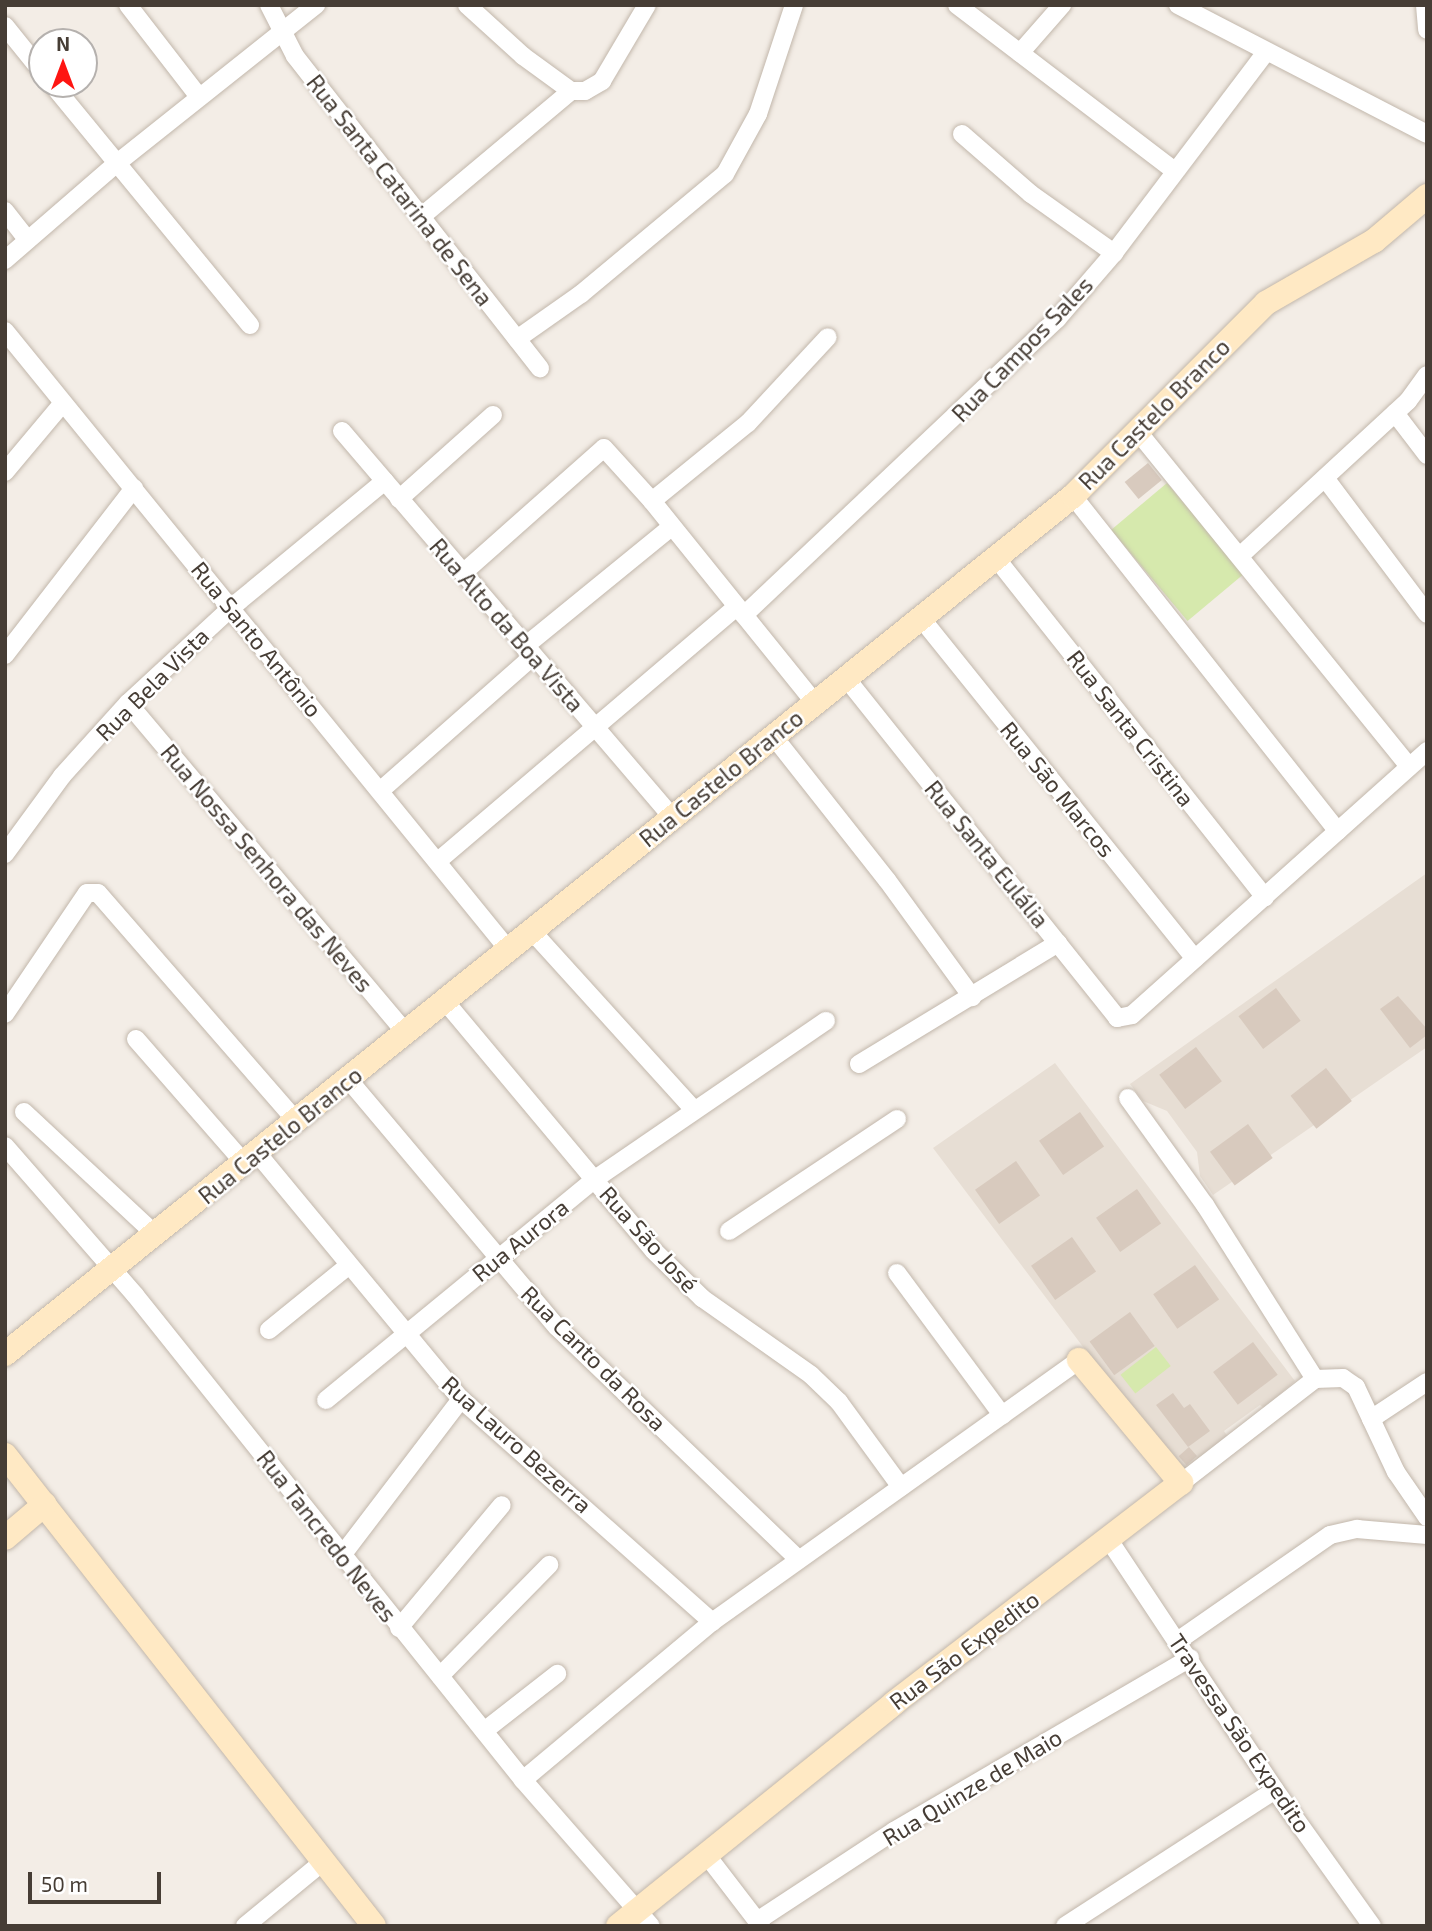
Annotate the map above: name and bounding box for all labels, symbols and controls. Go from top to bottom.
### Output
north arrow [28,28,98,98]
text: N [56,32,70,55]
street label: Rua Santa Catarina de Sena [301,69,499,311]
street label: Rua Campos Sales [946,271,1098,427]
street label: Rua Castelo Branco [1073,333,1235,495]
street label: Rua Alto da Boa Vista [424,532,590,718]
street label: Rua Santo Antônio [186,555,328,723]
street label: Rua Bela Vista [90,622,214,746]
street label: Rua Santa Cristina [1061,644,1201,812]
street label: Rua Castelo Branco [634,704,808,852]
street label: Rua São Marcos [995,716,1121,862]
street label: Rua Nossa Senhora das Neves [155,739,379,997]
street label: Rua Santa Eulália [919,775,1055,933]
street label: Rua Castelo Branco [193,1061,367,1209]
street label: Rua São José [594,1180,704,1298]
street label: Rua Aurora [466,1193,574,1287]
street label: Rua Canto da Rosa [516,1280,672,1436]
street label: Rua Lauro Bezerra [437,1370,597,1518]
street label: Rua Tancredo Neves [251,1444,403,1628]
street label: Rua São Expedito [884,1585,1044,1715]
street label: Travessa São Expedito [1163,1628,1317,1838]
street label: Rua Quinze de Maio [877,1723,1067,1851]
scale bar [32,1857,164,1901]
text: 50 m [41,1871,88,1896]

